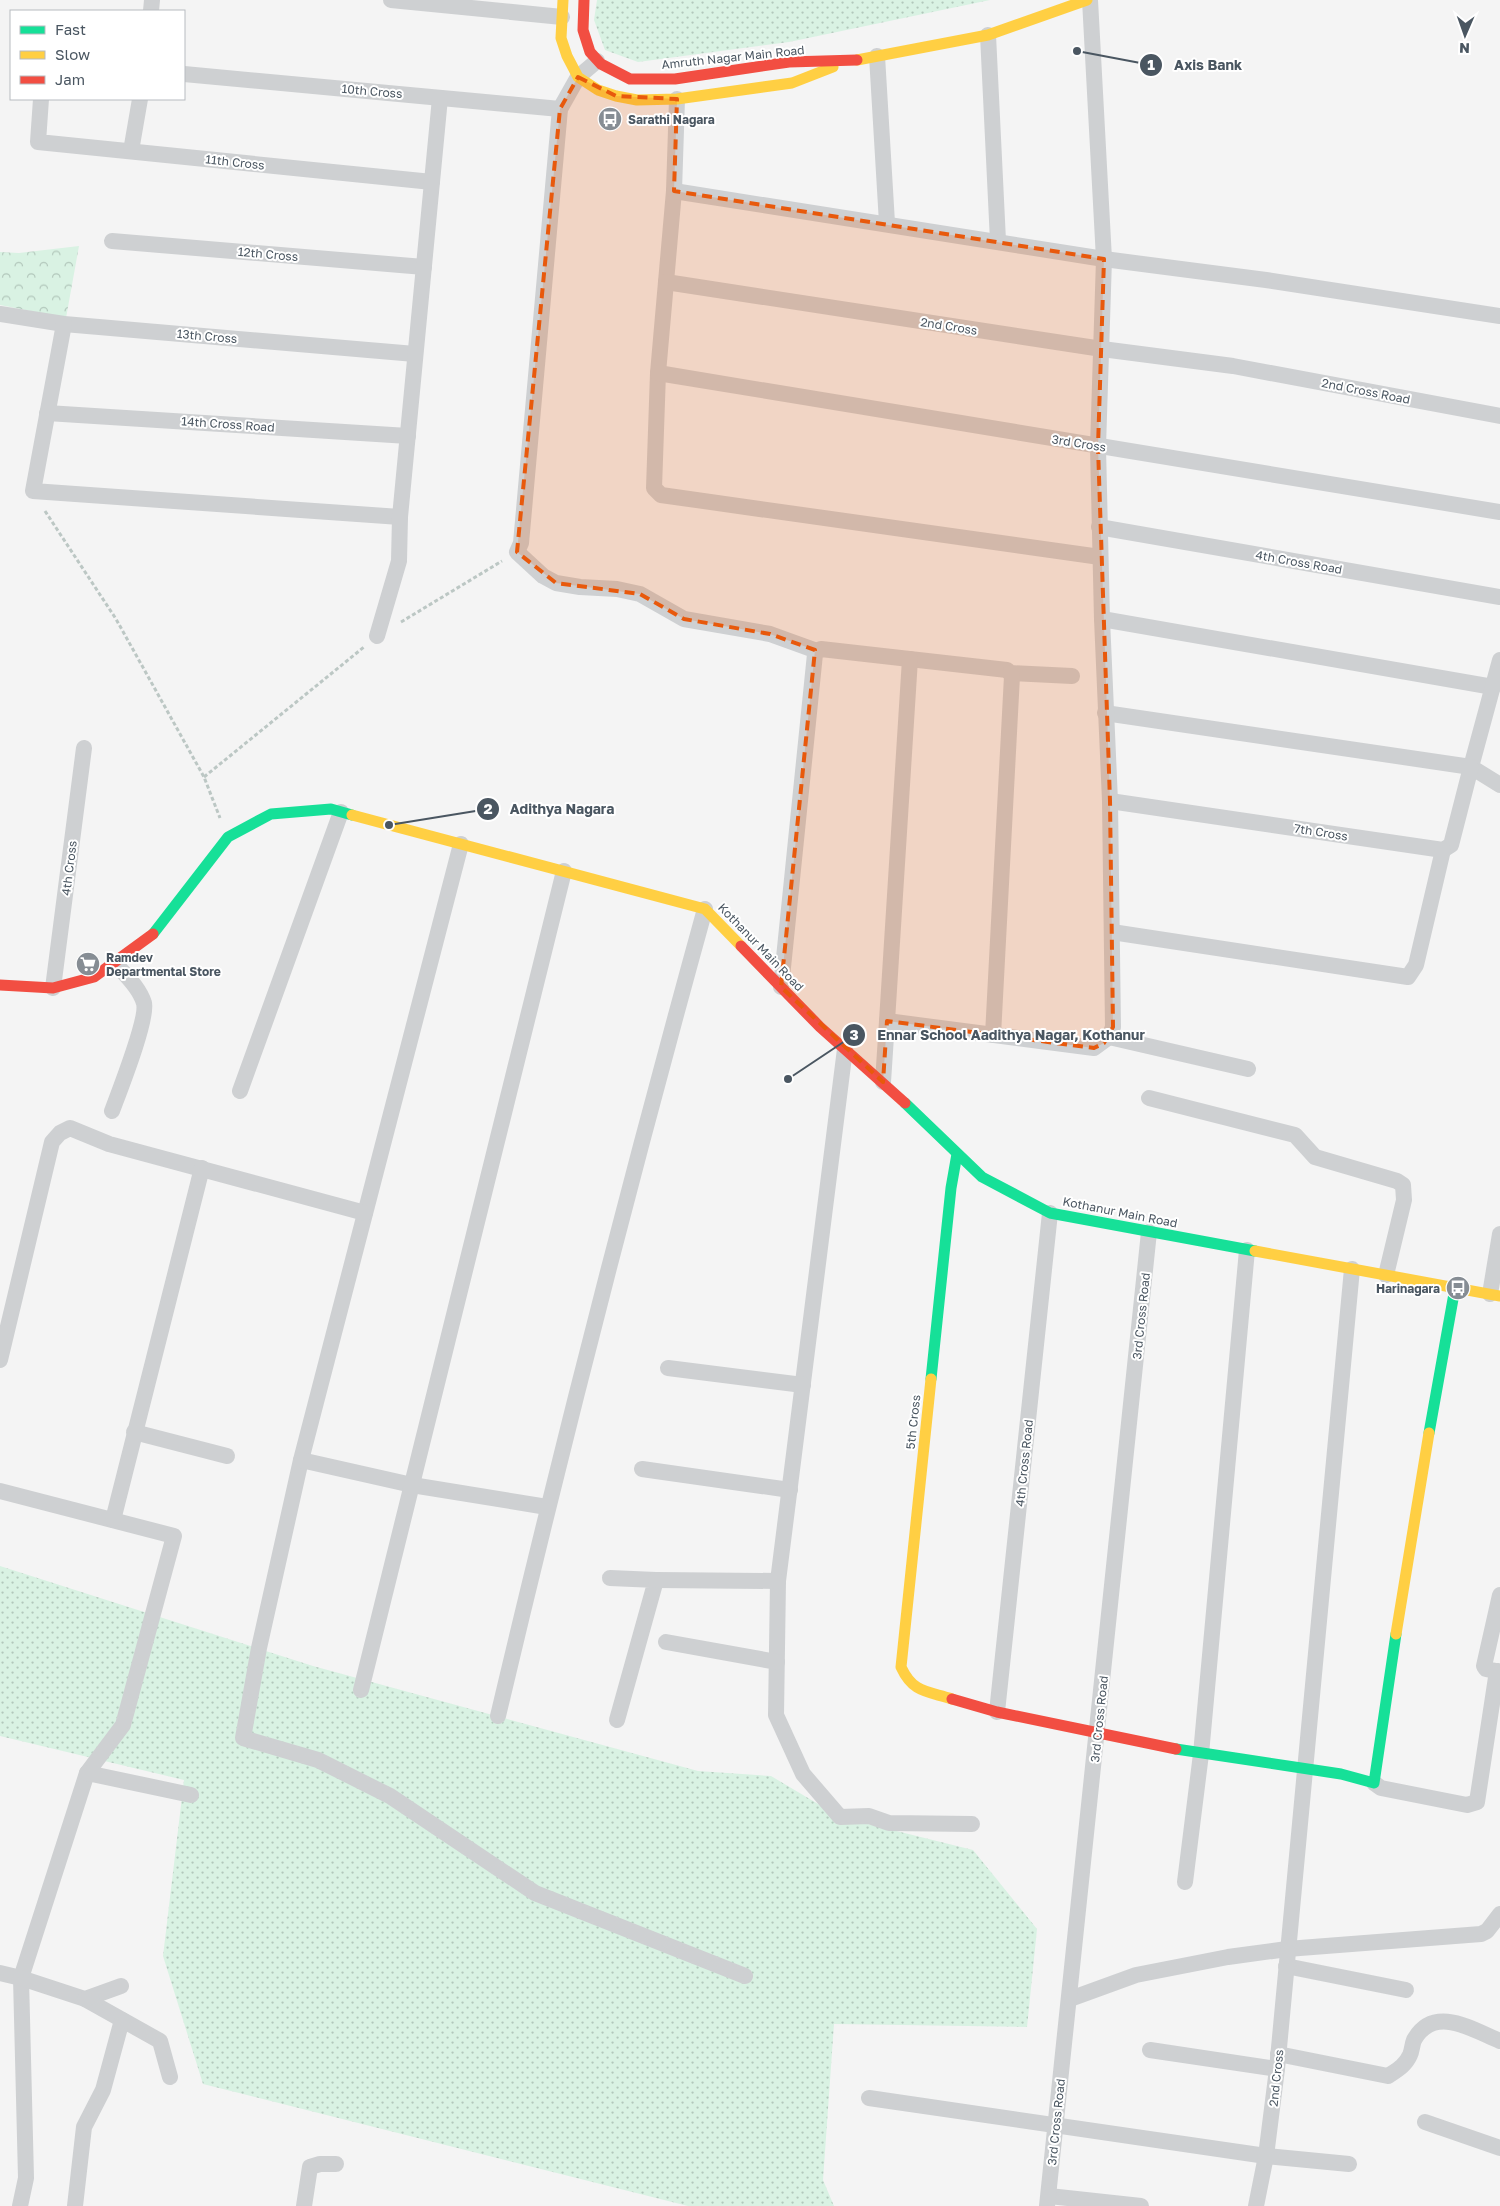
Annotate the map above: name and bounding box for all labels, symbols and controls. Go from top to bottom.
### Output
legend [10,10,185,100]
north arrow [1440,10,1490,60]
text: Fast [55,20,86,38]
text: N [1459,40,1470,57]
street label: Amruth Nagar Main Road [661,42,805,72]
text: Slow [55,45,90,63]
callout: Axis Bank [1139,51,1252,80]
text: 1 [1147,55,1155,73]
text: Axis Bank [1174,56,1242,73]
text: Jam [55,70,85,88]
street label: 10th Cross [341,81,403,101]
bus stop icon: Sarathi Nagara [597,106,623,132]
place label: Sarathi Nagara [628,112,715,127]
street label: 11th Cross [205,151,265,173]
street label: 12th Cross [237,244,299,264]
street label: 2nd Cross [919,314,979,338]
street label: 13th Cross [176,326,238,346]
street label: 2nd Cross Road [1321,375,1411,407]
street label: 14th Cross Road [181,413,275,435]
street label: 3rd Cross [1051,431,1107,455]
street label: 4th Cross Road [1255,547,1343,577]
callout: Adithya Nagara [475,795,625,824]
text: 2 [483,799,493,817]
text: Adithya Nagara [510,800,614,817]
street label: 7th Cross [1293,820,1349,844]
street label: 4th Cross [58,840,80,896]
street label: Kothanur Main Road [715,900,807,994]
place label: Ramdev Departmental Store [106,950,221,979]
supermarket icon: Ramdev Departmental Store [75,951,101,977]
callout: Ennar School Aadithya Nagar, Kothanur [842,1020,1154,1049]
text: 3 [849,1025,859,1043]
text: Ennar School Aadithya Nagar, Kothanur [877,1026,1145,1043]
street label: Kothanur Main Road [1061,1194,1179,1230]
street label: 3rd Cross Road [1129,1272,1153,1360]
bus stop icon: Harinagara [1445,1275,1471,1301]
place label: Harinagara [1376,1281,1440,1296]
street label: 5th Cross [903,1394,923,1450]
street label: 4th Cross Road [1012,1419,1036,1507]
street label: 3rd Cross Road [1087,1675,1111,1763]
street label: 2nd Cross [1266,2049,1286,2107]
street label: 3rd Cross Road [1044,2078,1068,2166]

